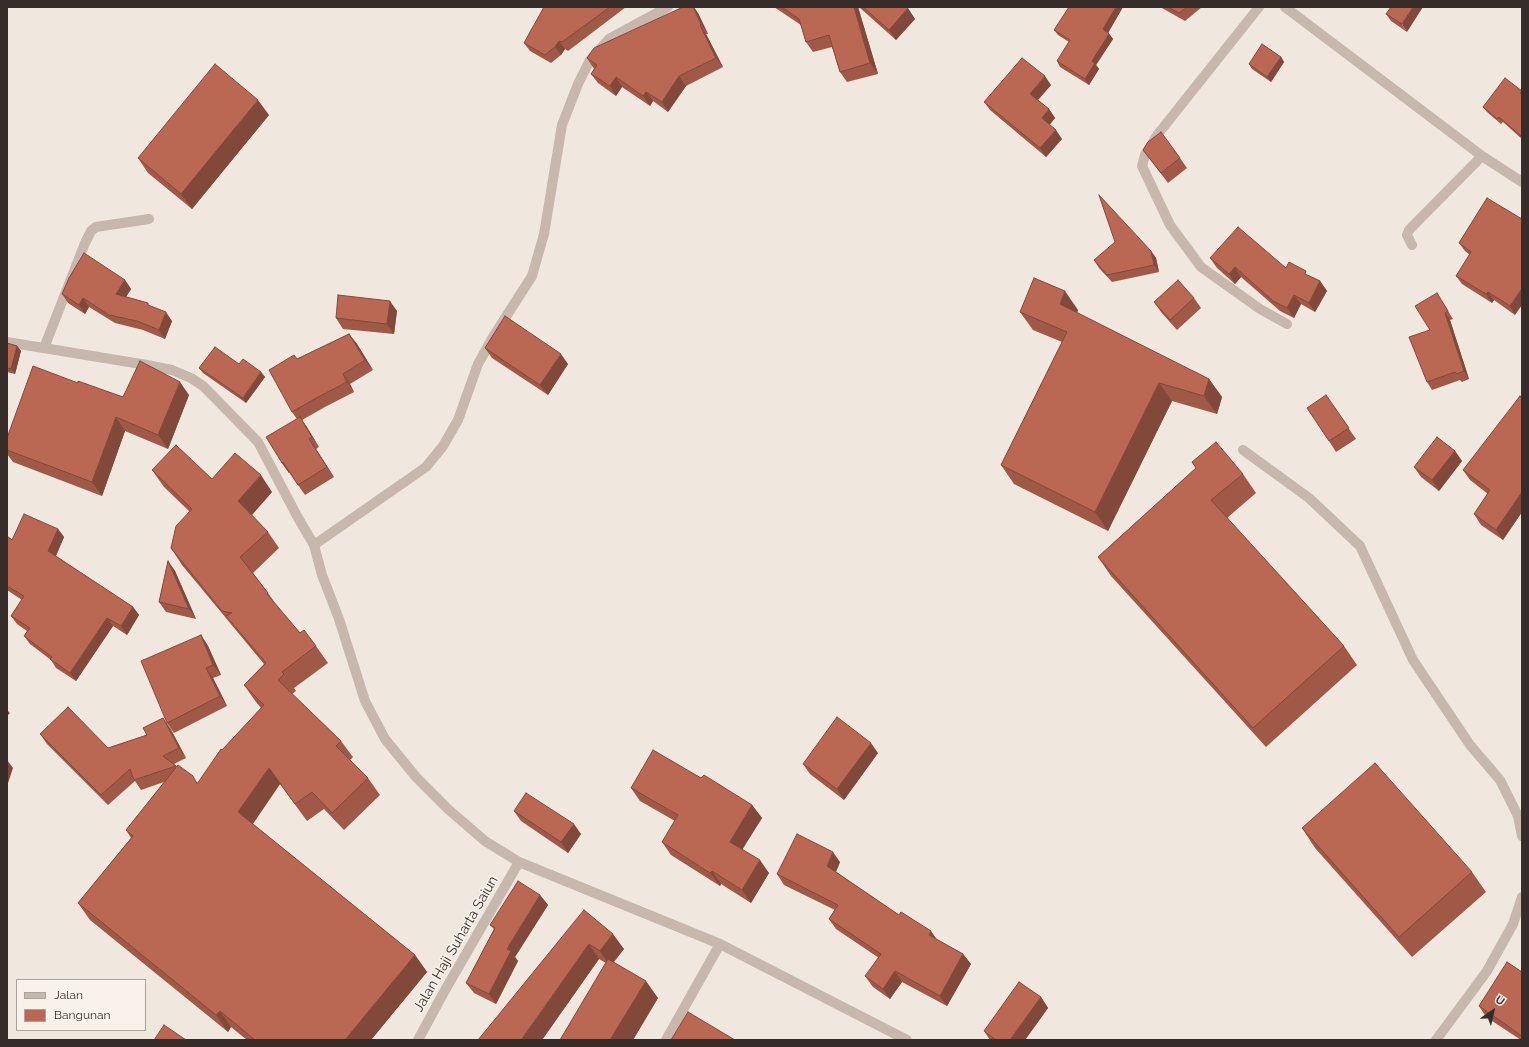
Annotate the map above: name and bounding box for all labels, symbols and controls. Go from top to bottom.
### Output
street label: Jalan Haji Suharta Saiun [410,873,502,1015]
legend [16,979,146,1031]
text: Jalan [54,988,83,1002]
north arrow [1473,991,1513,1031]
text: U [1493,993,1507,1008]
text: Bangunan [54,1008,111,1022]

